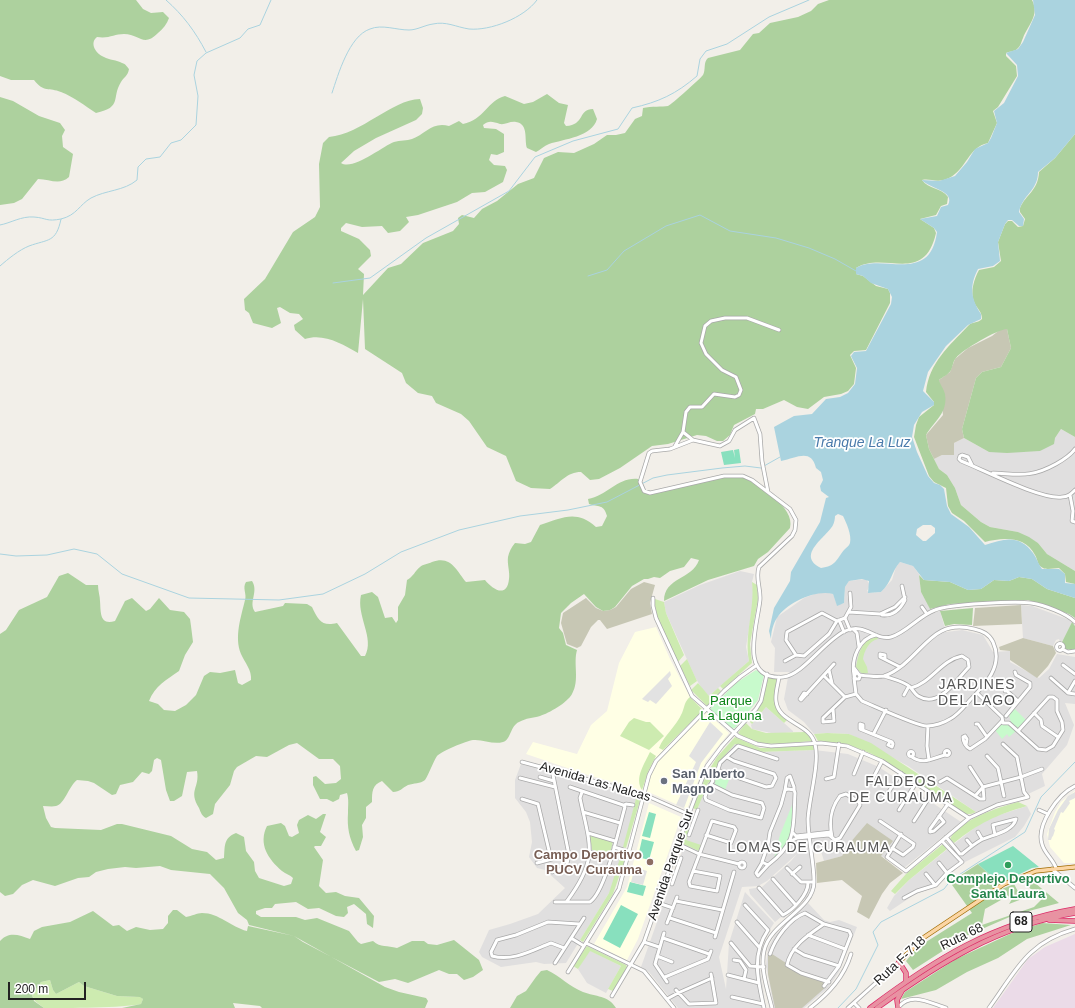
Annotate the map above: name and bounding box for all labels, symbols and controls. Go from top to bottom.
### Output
water label: Tranque La Luz [813,435,911,451]
district label: JARDINES DEL LAGO [938,677,1016,710]
park label: Parque La Laguna [700,693,762,724]
street label: Avenida Las Nalcas [538,759,652,805]
place label: San Alberto Magno [672,766,745,797]
district label: FALDEOS DE CURAUMA [849,774,953,806]
marker: San Alberto Magno [659,776,669,786]
street label: Avenida Parque Sur [645,808,697,922]
district label: LOMAS DE CURAUMA [727,840,891,856]
place label: Campo Deportivo PUCV Curauma [534,847,642,878]
marker: Campo Deportivo PUCV Curauma [645,857,655,867]
marker: Complejo Deportivo Santa Laura [1003,860,1013,870]
place label: Complejo Deportivo Santa Laura [946,871,1070,902]
road number: 68 [1010,912,1032,932]
street label: Ruta 68 [938,920,986,954]
street label: Ruta F-718 [871,933,929,989]
scale bar [10,974,88,1000]
text: 200 m [15,982,48,996]

